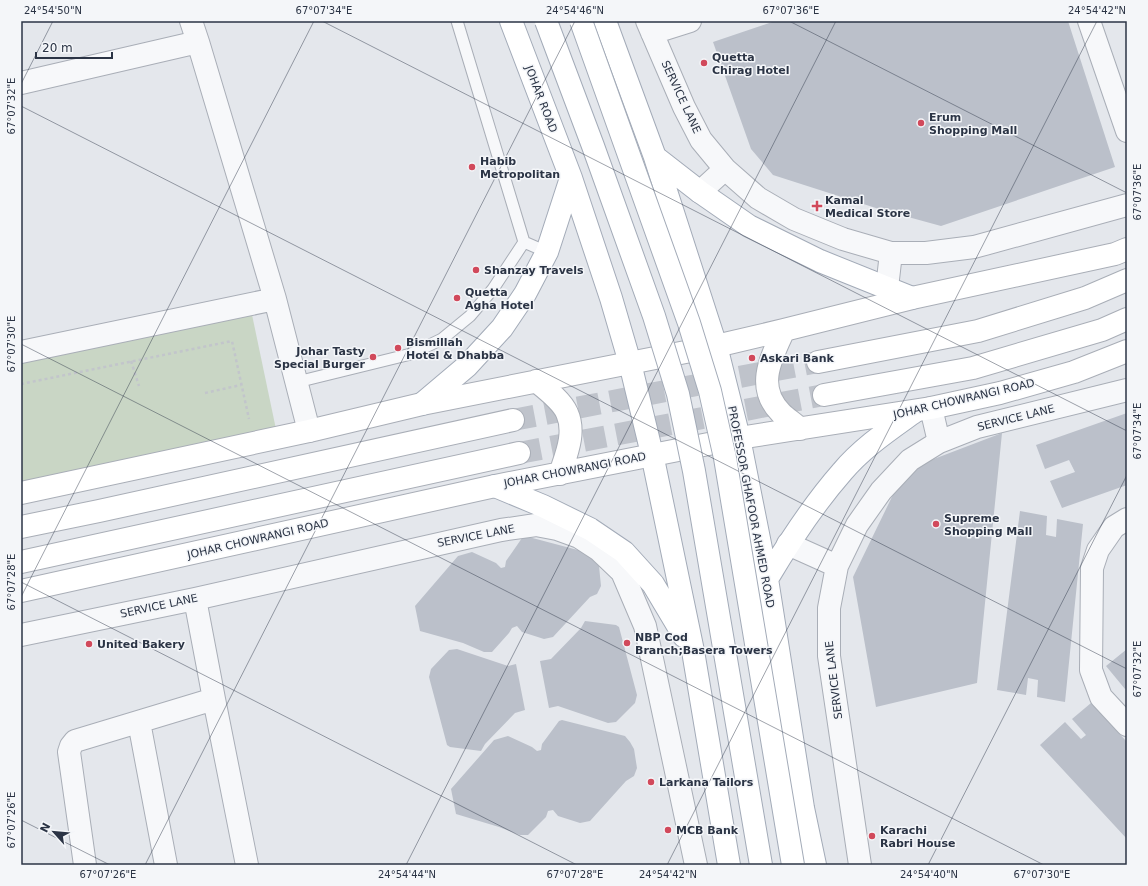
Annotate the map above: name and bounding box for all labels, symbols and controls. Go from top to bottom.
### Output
text: 24°54'50"N [24,5,82,16]
text: 67°07'34"E [296,5,352,16]
text: 24°54'46"N [546,5,604,16]
text: 67°07'36"E [763,5,819,16]
text: 24°54'42"N [1068,5,1126,16]
scale bar [36,34,112,60]
text: 20 m [42,41,73,55]
place label: Quetta Chirag Hotel [712,51,789,77]
street label: SERVICE LANE [658,58,704,136]
marker: Quetta Chirag Hotel [699,58,709,68]
street label: JOHAR ROAD [522,63,560,134]
text: 67°07'32"E [6,78,17,134]
place label: Erum Shopping Mall [929,111,1017,137]
marker: Erum Shopping Mall [916,118,926,128]
place label: Habib Metropolitan [480,155,560,181]
marker: Habib Metropolitan [467,162,477,172]
text: 67°07'36"E [1132,164,1143,220]
place label: Kamal Medical Store [825,194,910,220]
marker: Kamal Medical Store [812,201,822,211]
place label: Shanzay Travels [484,264,584,277]
marker: Shanzay Travels [471,265,481,275]
place label: Quetta Agha Hotel [465,286,534,312]
marker: Quetta Agha Hotel [452,293,462,303]
text: 67°07'30"E [6,316,17,372]
place label: Bismillah Hotel & Dhabba [406,336,504,362]
marker: Bismillah Hotel & Dhabba [393,343,403,353]
place label: Johar Tasty Special Burger [274,345,366,371]
marker: Johar Tasty Special Burger [368,352,378,362]
place label: Askari Bank [760,352,834,365]
marker: Askari Bank [747,353,757,363]
street label: JOHAR CHOWRANGI ROAD [891,376,1036,422]
street label: SERVICE LANE [976,402,1056,434]
text: 67°07'34"E [1132,403,1143,459]
street label: PROFESSOR GHAFOOR AHMED ROAD [725,405,777,609]
street label: JOHAR CHOWRANGI ROAD [502,450,647,490]
place label: Supreme Shopping Mall [944,512,1032,538]
street label: JOHAR CHOWRANGI ROAD [185,516,330,562]
marker: Supreme Shopping Mall [931,519,941,529]
street label: SERVICE LANE [436,522,516,550]
text: 67°07'28"E [6,554,17,610]
street label: SERVICE LANE [119,591,199,621]
place label: NBP Cod Branch;Basera Towers [635,631,773,657]
place label: United Bakery [97,638,185,651]
marker: NBP Cod Branch;Basera Towers [622,638,632,648]
marker: United Bakery [84,639,94,649]
street label: SERVICE LANE [823,640,845,720]
text: 67°07'32"E [1132,641,1143,697]
place label: Larkana Tailors [659,776,754,789]
marker: Larkana Tailors [646,777,656,787]
text: 67°07'26"E [6,792,17,848]
north arrow [34,812,74,852]
text: N [38,821,53,835]
place label: MCB Bank [676,824,739,837]
place label: Karachi Rabri House [880,824,955,850]
marker: MCB Bank [663,825,673,835]
marker: Karachi Rabri House [867,831,877,841]
text: 67°07'26"E [80,869,136,880]
text: 24°54'44"N [378,869,436,880]
text: 67°07'28"E [547,869,603,880]
text: 24°54'42"N [639,869,697,880]
text: 24°54'40"N [900,869,958,880]
text: 67°07'30"E [1014,869,1070,880]

